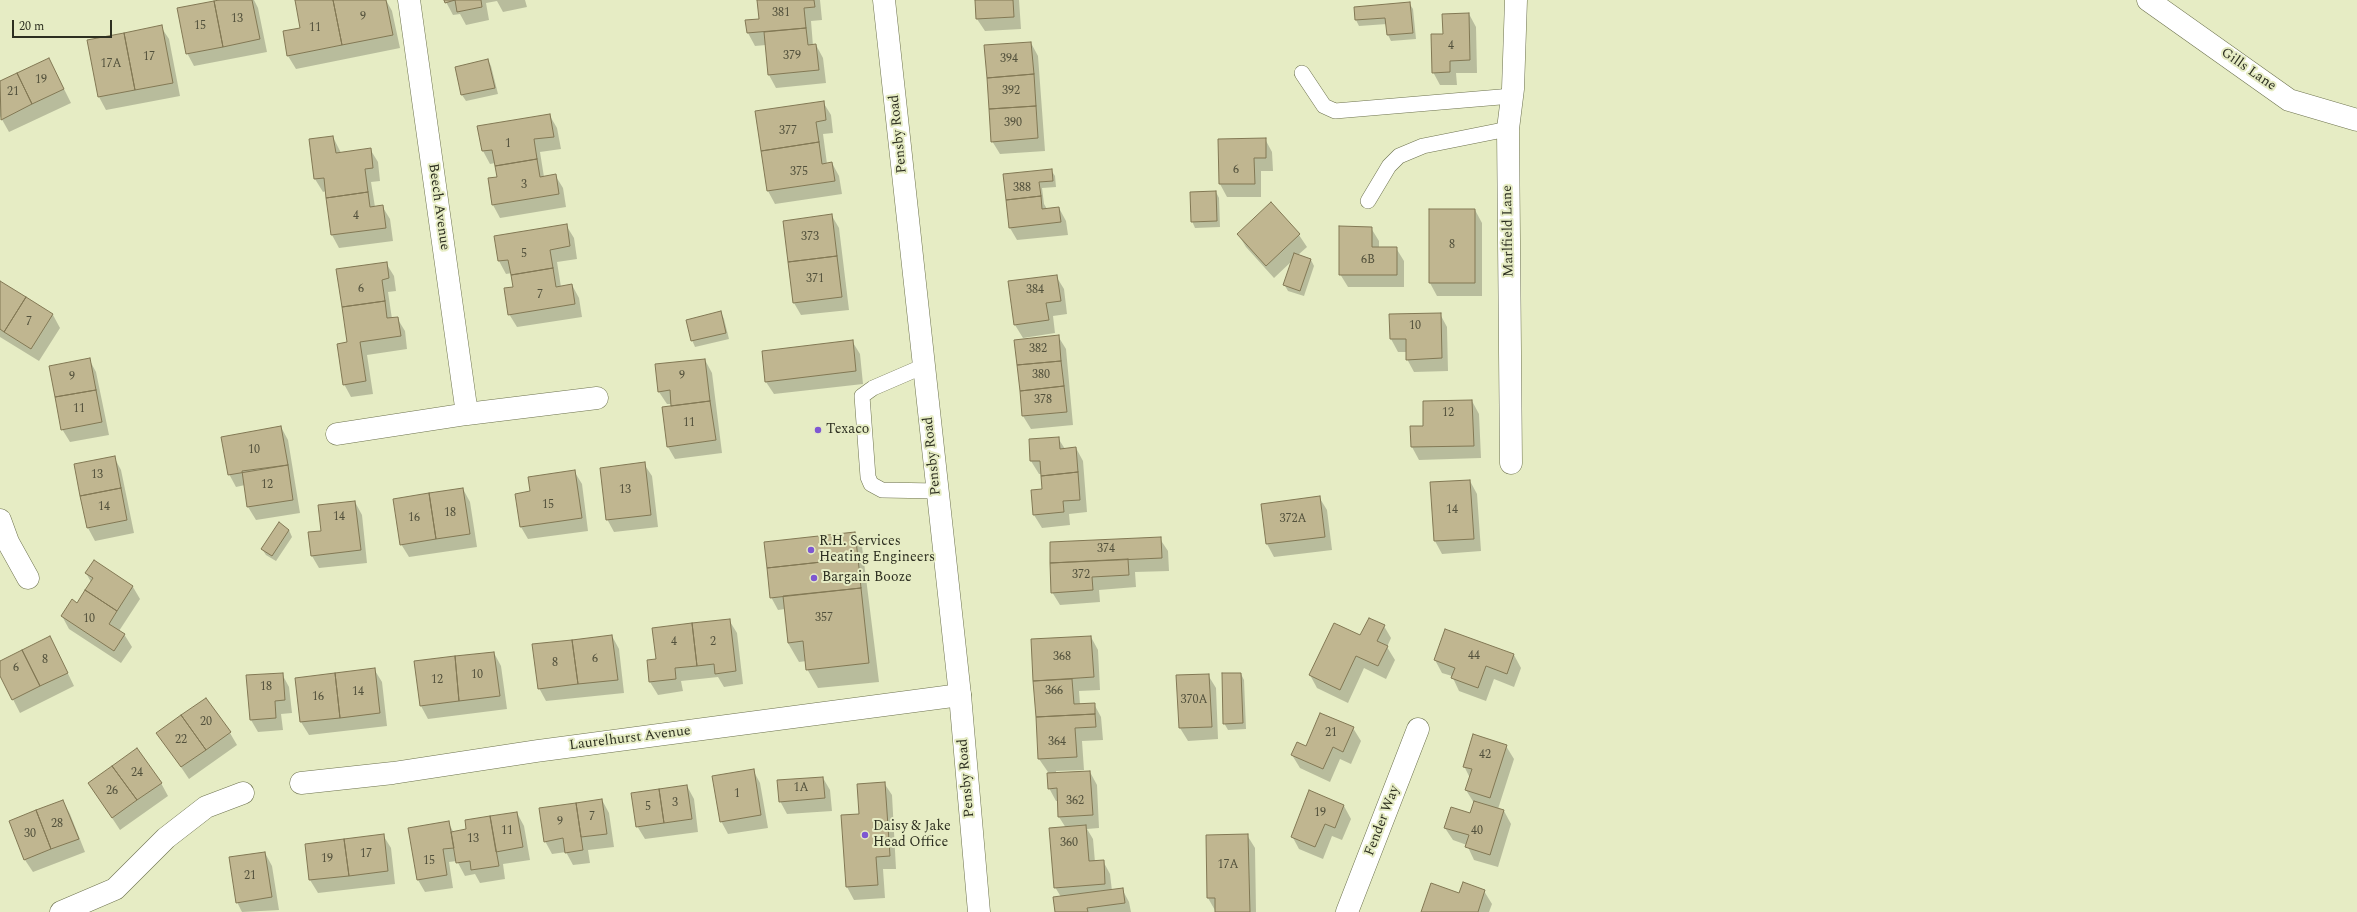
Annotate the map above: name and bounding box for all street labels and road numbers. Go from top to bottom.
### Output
street label: Gills Lane [2217,45,2279,95]
street label: Pensby Road [887,94,911,174]
street label: Beech Avenue [424,163,452,251]
street label: Marlfield Lane [1500,185,1518,277]
street label: Pensby Road [921,416,945,496]
street label: Laurelhurst Avenue [568,723,692,755]
street label: Pensby Road [955,738,979,818]
street label: Fender Way [1362,784,1404,858]

